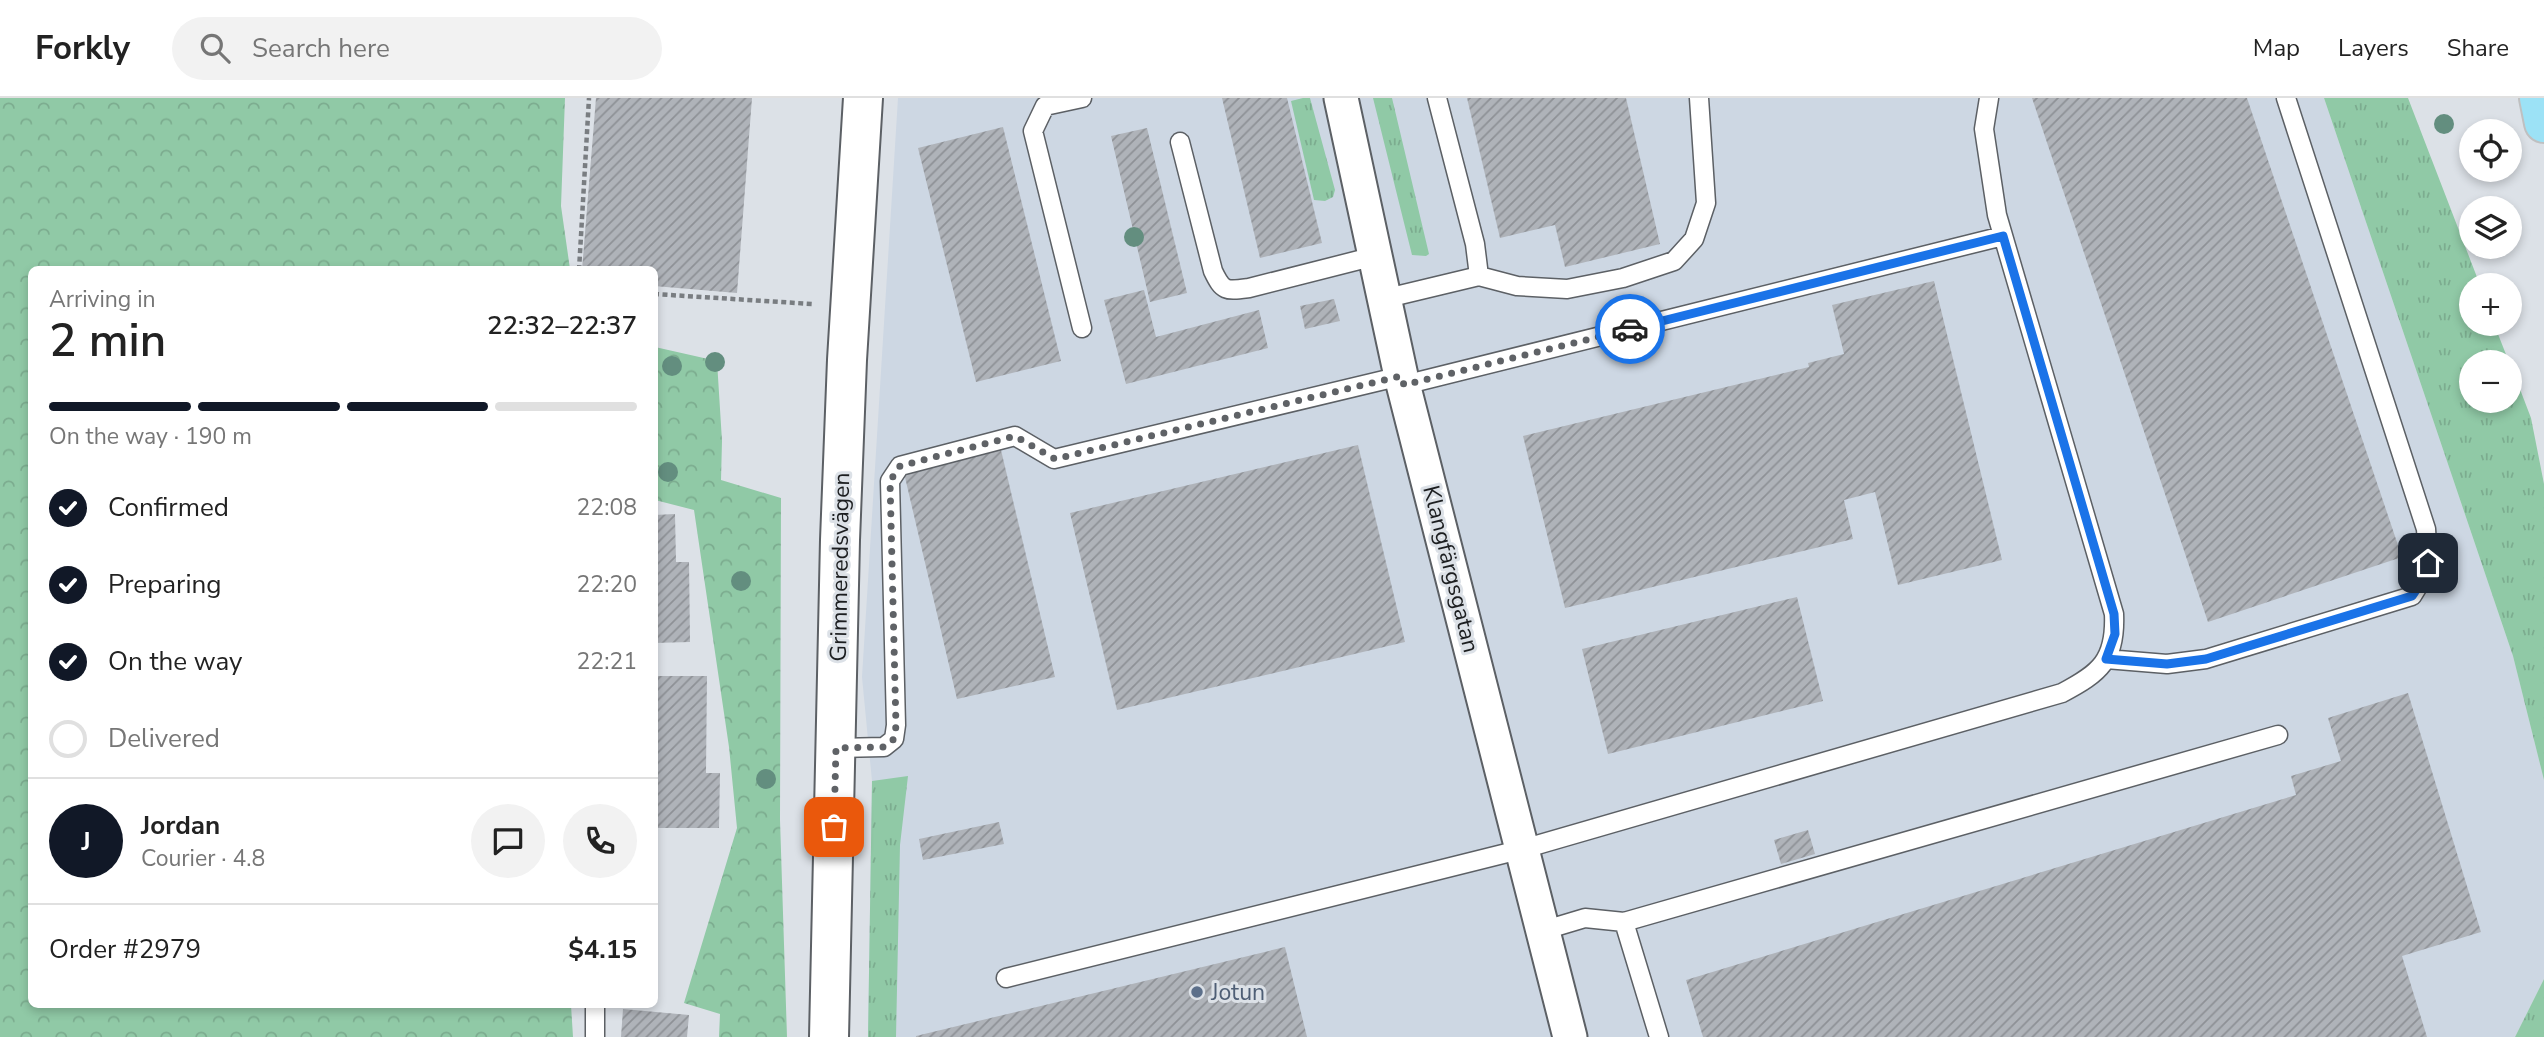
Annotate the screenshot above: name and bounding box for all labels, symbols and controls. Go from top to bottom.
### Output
search box [172,17,662,80]
text: Forkly [35,26,130,71]
icon: search [196,29,234,67]
text: Search here [252,31,390,66]
text: Map [2253,32,2300,64]
text: Layers [2338,32,2409,64]
text: Share [2447,32,2509,64]
map controls [2459,119,2522,413]
button: locate [2459,119,2522,182]
button: layers [2459,196,2522,259]
button: + [2459,273,2522,336]
text: Arriving in [49,284,156,315]
courier [1595,294,1665,364]
text: 22:32–22:37 [487,308,637,343]
text: 2 min [49,309,166,372]
icon: car [1611,310,1649,348]
button: − [2459,350,2522,413]
text: On the way · 190 m [49,421,252,452]
street label: Grimmeredsvägen [823,472,857,662]
street label: Klangfärgsgatan [1415,482,1487,656]
icon: check [49,489,87,527]
text: Confirmed [108,490,229,525]
text: 22:08 [577,492,637,523]
pin [2398,533,2458,593]
icon: home [2409,544,2447,582]
icon: check [49,566,87,604]
text: Preparing [108,567,221,602]
text: 22:20 [577,569,637,600]
icon: check [49,643,87,681]
text: On the way [108,644,242,679]
text: 22:21 [577,646,637,677]
text: Delivered [108,721,220,756]
pin [804,797,864,857]
button: chat [471,804,545,878]
button: phone [563,804,637,878]
text: Jordan [141,808,220,843]
icon: bag [815,808,853,846]
text: J [81,824,91,859]
text: Courier · 4.8 [141,843,265,874]
text: Order #2979 [49,932,201,967]
text: $4.15 [568,932,637,967]
place label: Jotun [1210,977,1265,1008]
marker: Jotun [1189,984,1205,1000]

